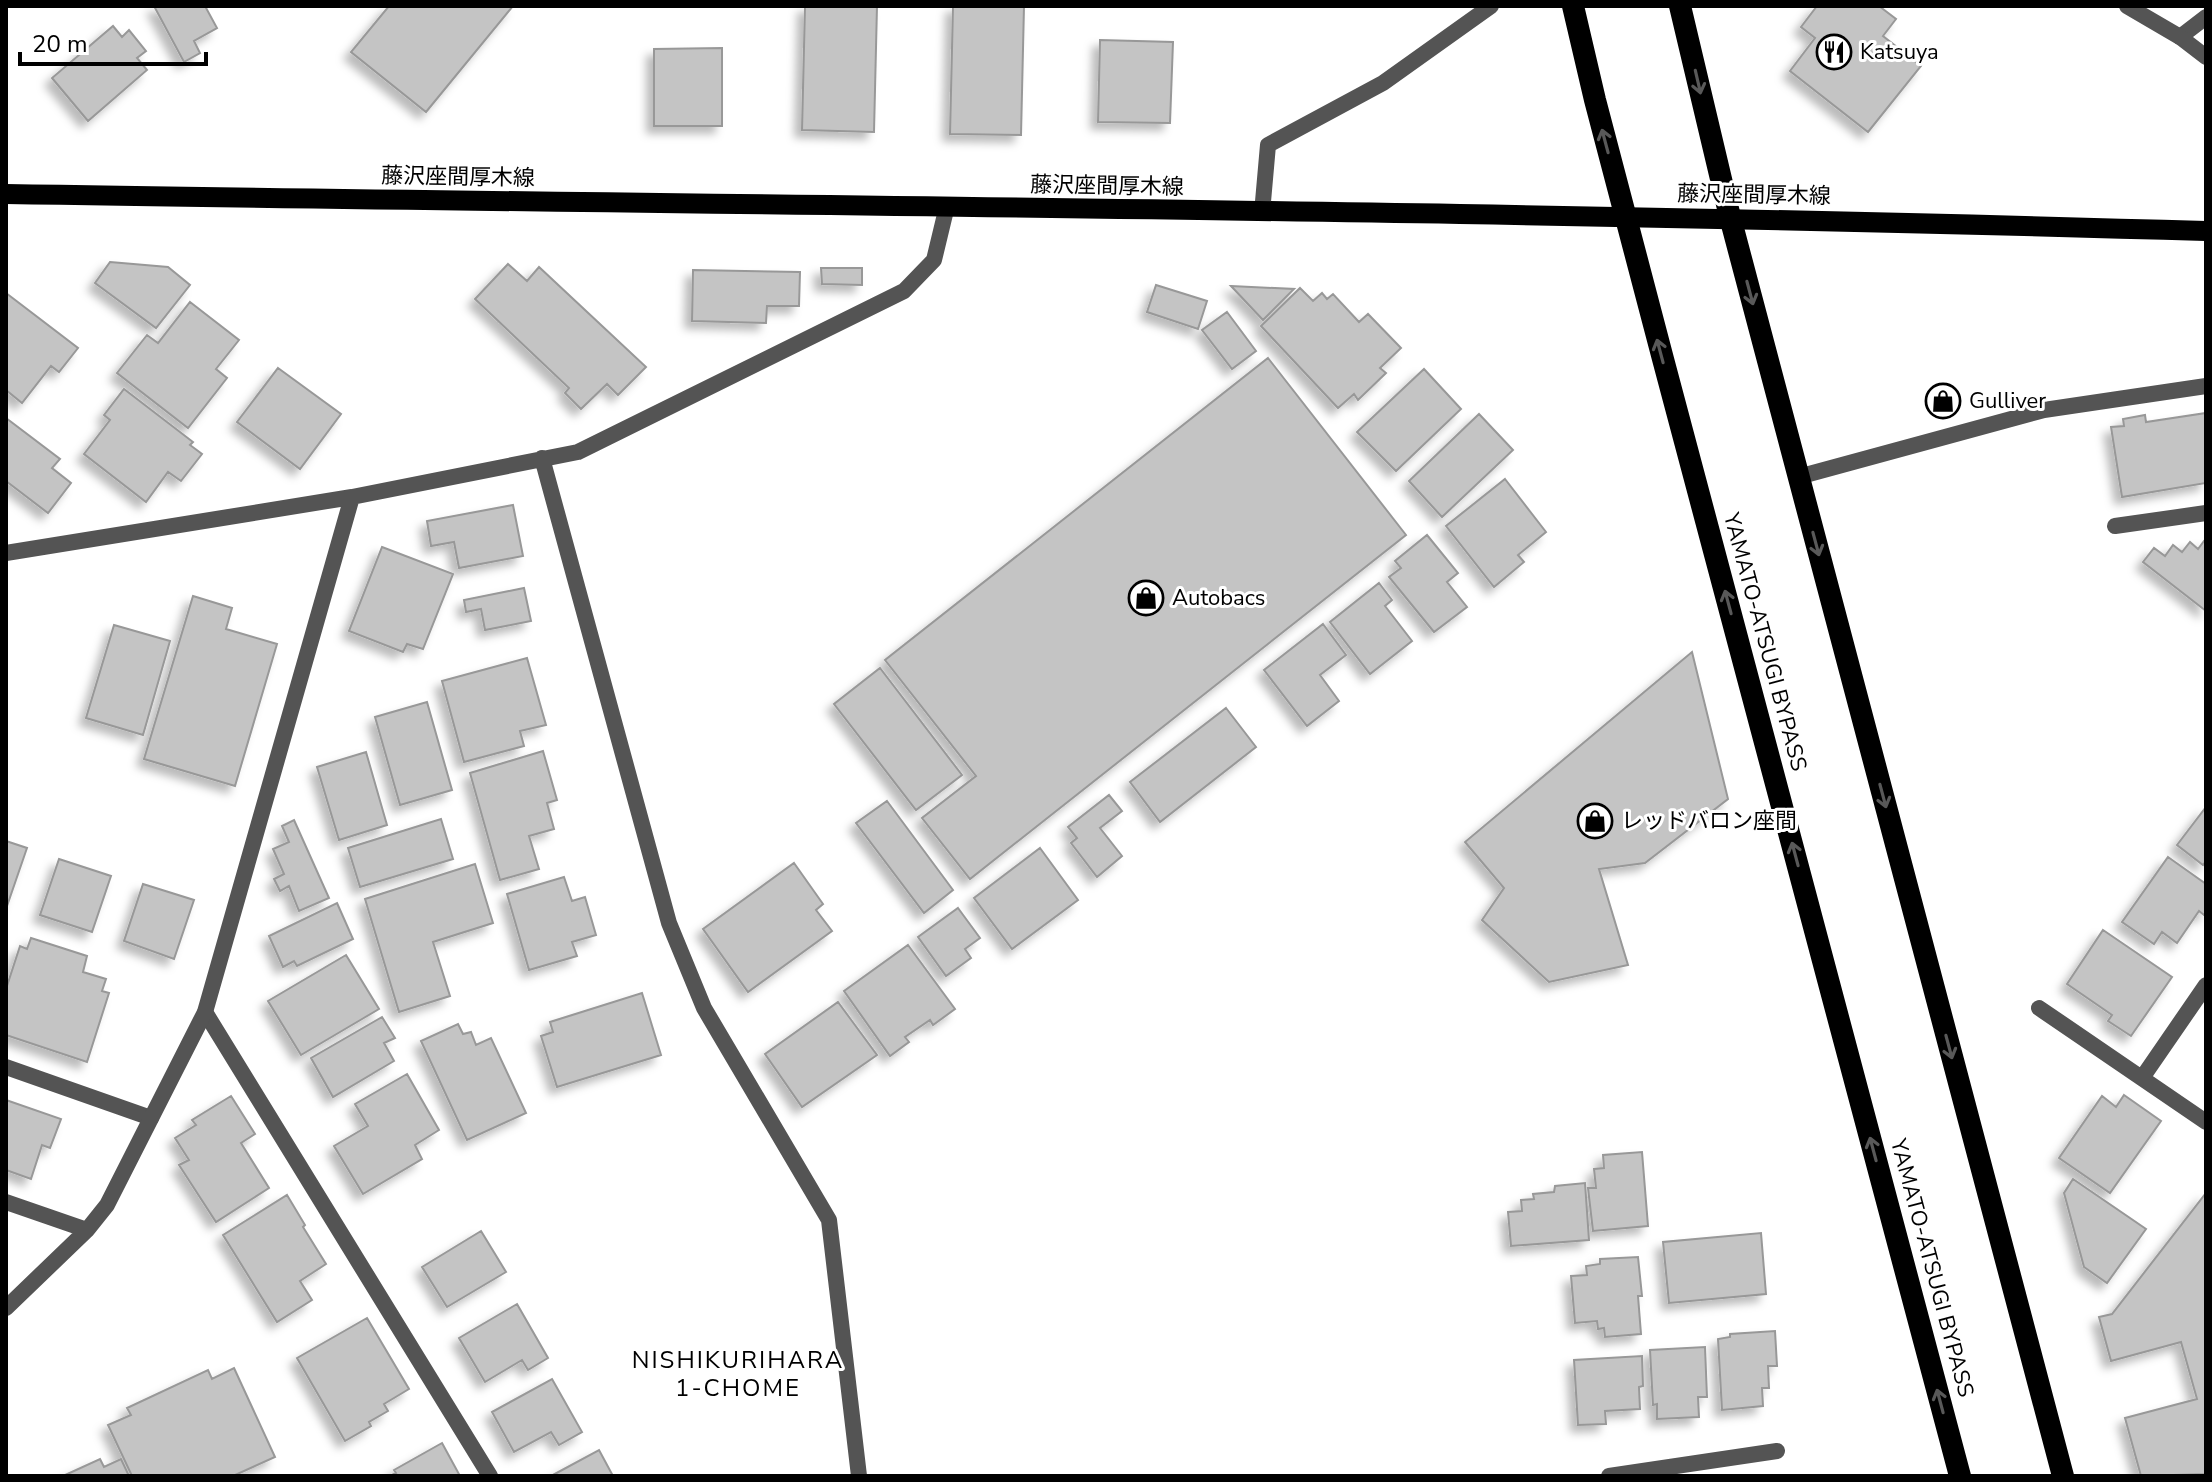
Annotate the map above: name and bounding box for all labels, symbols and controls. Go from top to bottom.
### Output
scale bar [20,16,206,66]
text: 20 m [32,28,88,60]
restaurant icon: Katsuya [1815,33,1853,71]
place label: Katsuya [1860,37,1939,67]
one-way arrow [1691,69,1706,94]
one-way arrow [1597,129,1612,154]
street label: 藤沢座間厚木線 [381,161,535,193]
street label: 藤沢座間厚木線 [1030,170,1184,202]
street label: 藤沢座間厚木線 [1677,179,1831,211]
one-way arrow [1744,279,1759,305]
one-way arrow [1652,339,1667,365]
shop icon: Gulliver [1924,382,1962,420]
place label: Gulliver [1969,386,2046,416]
street label: YAMATO-ATSUGI BYPASS [1716,509,1814,774]
one-way arrow [1810,531,1825,557]
shop icon: Autobacs [1127,579,1165,617]
place label: Autobacs [1172,583,1265,613]
one-way arrow [1719,590,1734,616]
one-way arrow [1876,782,1891,808]
shop icon: レッドバロン座間 [1576,802,1614,840]
place label: レッドバロン座間 [1621,806,1797,836]
one-way arrow [1786,841,1801,867]
one-way arrow [1943,1034,1958,1059]
street label: YAMATO-ATSUGI BYPASS [1883,1135,1981,1400]
one-way arrow [1865,1137,1880,1163]
district label: NISHIKURIHARA 1-CHOME [632,1344,844,1404]
one-way arrow [1932,1388,1947,1414]

